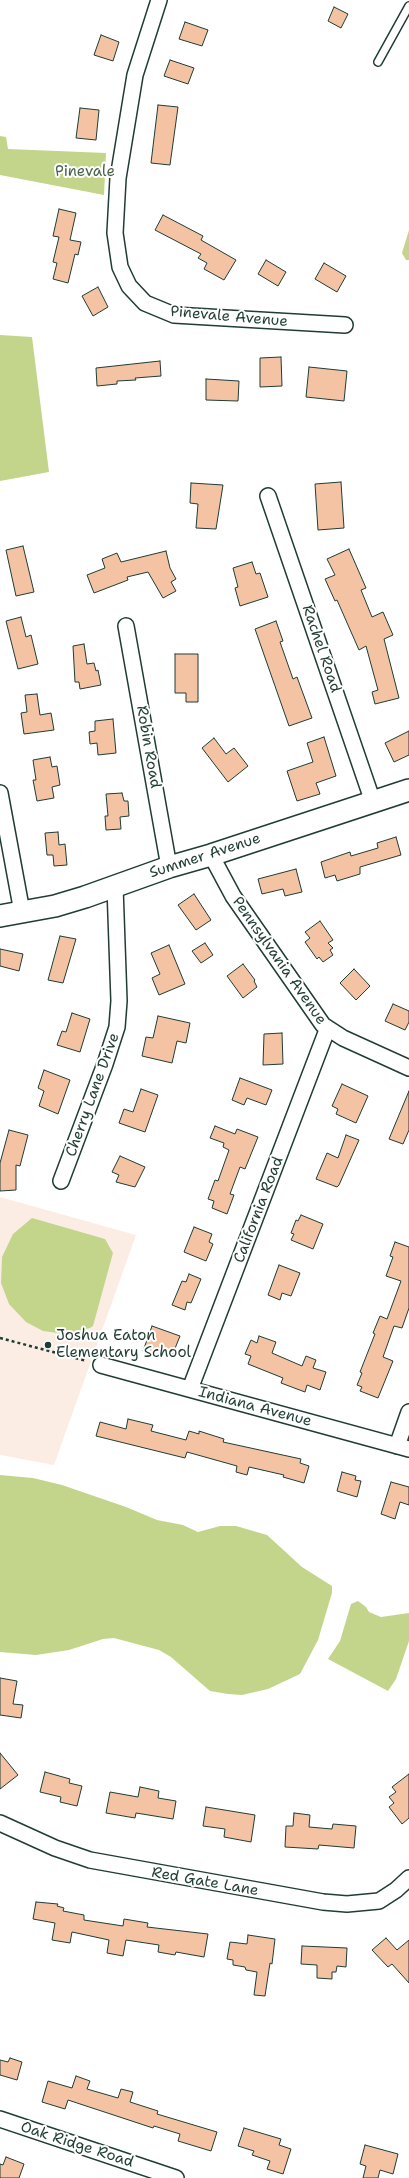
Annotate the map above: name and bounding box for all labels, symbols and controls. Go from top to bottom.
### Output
park label: Pinevale [55,163,115,181]
street label: Pinevale Avenue [169,303,289,331]
street label: Rachel Road [298,603,344,695]
street label: Robin Road [132,704,164,790]
street label: Summer Avenue [147,830,263,882]
street label: Pennsylvania Avenue [228,894,330,1028]
street label: Cherry Lane Drive [62,1031,124,1159]
street label: California Road [230,1154,288,1266]
place label: Joshua Eaton Elementary School [56,1327,191,1362]
marker: Joshua Eaton Elementary School [43,1340,53,1350]
street label: Indiana Avenue [197,1383,313,1431]
street label: Red Gate Lane [150,1864,260,1900]
street label: Oak Ridge Road [18,2118,136,2172]

